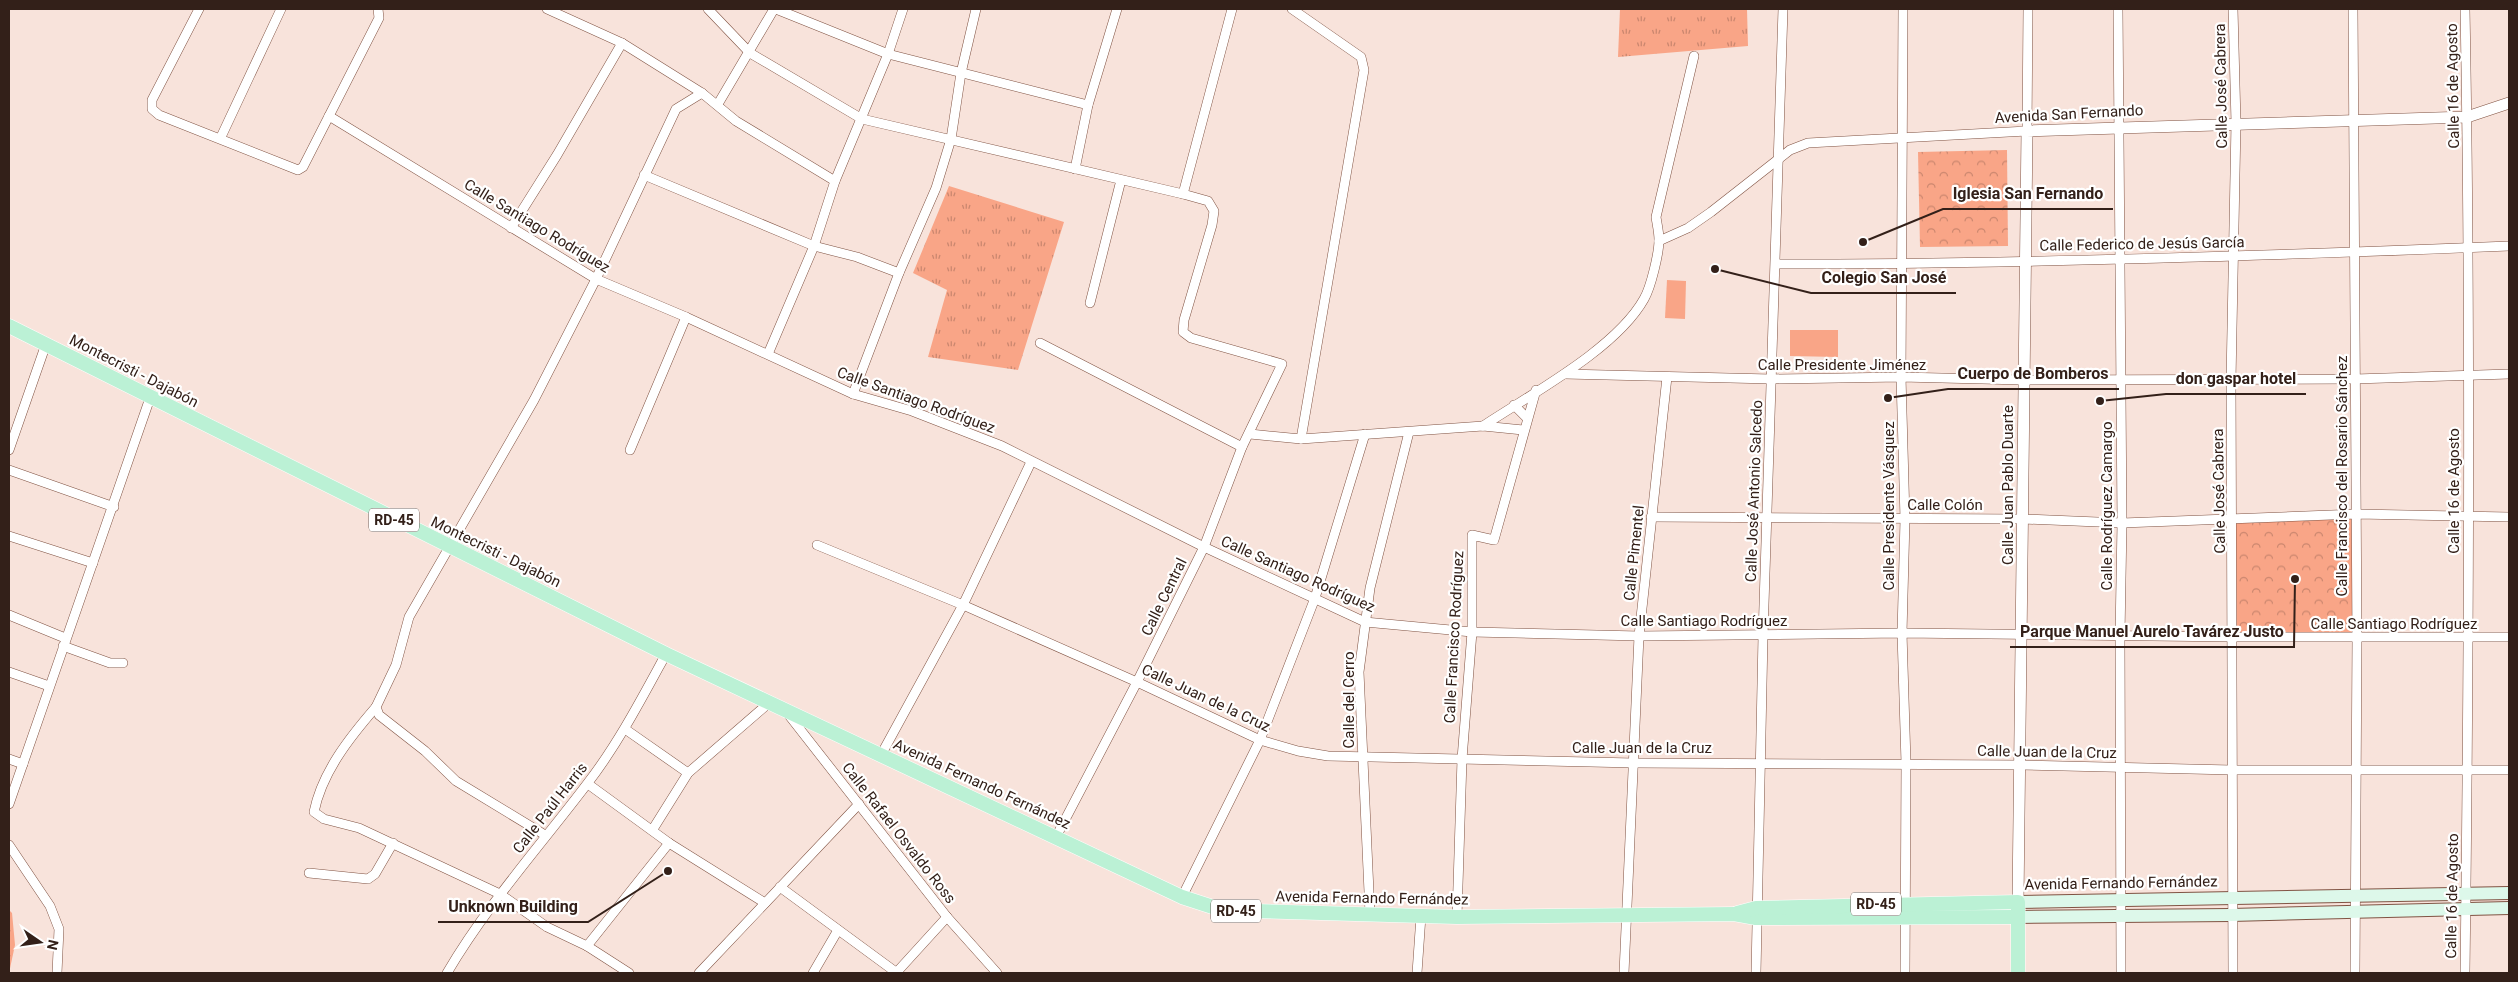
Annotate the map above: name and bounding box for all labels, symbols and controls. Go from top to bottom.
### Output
street label: Calle José Cabrera [2211,23,2231,149]
street label: Calle 16 de Agosto [2443,23,2463,149]
street label: Avenida San Fernando [1994,101,2144,127]
street label: Calle Santiago Rodríguez [461,175,613,277]
callout: Iglesia San Fernando [1943,178,2113,209]
text: Iglesia San Fernando [1953,184,2103,203]
street label: Calle Federico de Jesús García [2039,233,2245,255]
callout: Colegio San José [1811,262,1956,293]
text: Colegio San José [1822,268,1947,287]
street label: Montecristi - Dajabón [67,331,201,411]
street label: Calle Presidente Jiménez [1758,356,1926,374]
street label: Calle Francisco del Rosario Sánchez [2333,356,2351,596]
callout: Cuerpo de Bomberos [1948,358,2119,389]
street label: Calle Santiago Rodríguez [835,363,997,437]
callout: don gaspar hotel [2166,363,2306,394]
text: Cuerpo de Bomberos [1957,364,2109,383]
text: don gaspar hotel [2176,369,2296,388]
street label: Calle José Antonio Salcedo [1742,400,1766,582]
street label: Calle Juan Pablo Duarte [1999,405,2017,565]
street label: Calle Presidente Vásquez [1880,421,1898,591]
street label: Calle Rodríguez Camargo [2098,422,2116,590]
street label: Calle José Cabrera [2209,428,2229,554]
street label: Calle 16 de Agosto [2445,428,2463,554]
street label: Calle Colón [1907,496,1983,514]
street label: Calle Pimentel [1620,504,1648,602]
road number: RD-45 [369,508,419,532]
street label: Montecristi - Dajabón [428,513,564,591]
street label: Calle Santiago Rodríguez [1218,532,1378,616]
street label: Calle Francisco Rodríguez [1440,550,1468,724]
street label: Calle Central [1137,555,1191,639]
street label: Calle Santiago Rodríguez [1621,612,1787,630]
street label: Calle Santiago Rodríguez [2311,615,2477,633]
callout: Parque Manuel Aurelo Tavárez Justo [2010,616,2294,647]
text: Parque Manuel Aurelo Tavárez Justo [2020,622,2284,641]
street label: Calle del Cerro [1340,652,1358,748]
street label: Calle Juan de la Cruz [1139,660,1273,736]
street label: Avenida Fernando Fernández [891,735,1073,833]
street label: Calle Juan de la Cruz [1572,739,1712,757]
street label: Calle Juan de la Cruz [1977,742,2117,762]
street label: Calle Paúl Harris [509,759,591,857]
street label: Calle Rafael Osvaldo Ross [838,759,960,907]
street label: Calle 16 de Agosto [2442,833,2462,959]
street label: Avenida Fernando Fernández [2024,872,2218,894]
street label: Avenida Fernando Fernández [1275,887,1469,909]
callout: Unknown Building [438,891,588,922]
road number: RD-45 [1851,892,1901,916]
text: Unknown Building [448,897,578,916]
road number: RD-45 [1211,899,1261,922]
north arrow [15,917,65,967]
text: N [44,938,62,952]

